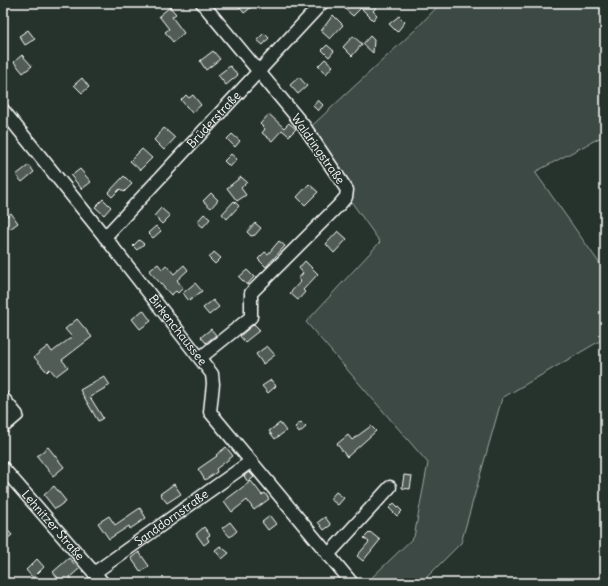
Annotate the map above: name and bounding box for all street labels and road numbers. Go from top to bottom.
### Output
street label: Brüderstraße [183,88,243,151]
street label: Waldringstraße [289,111,348,187]
street label: Birkenchaussee [146,291,210,368]
street label: Sanddornstraße [131,486,211,549]
street label: Lehnitzer Straße [19,487,88,563]

